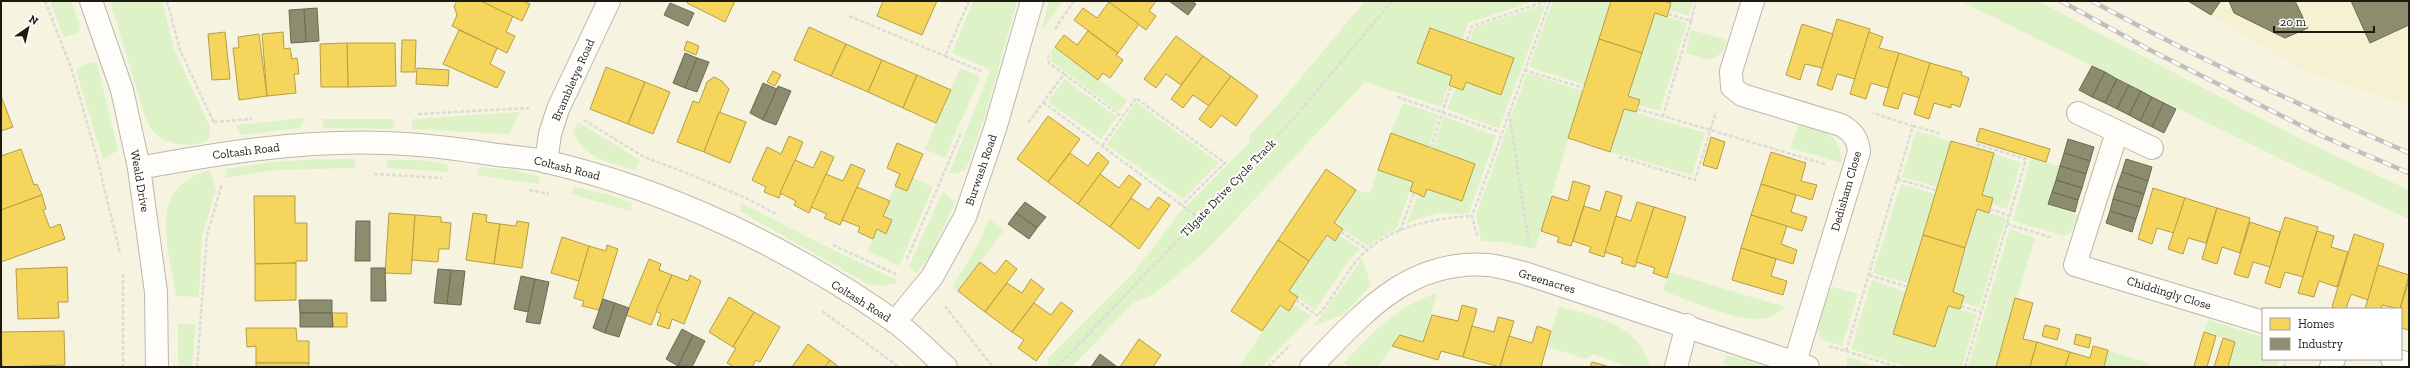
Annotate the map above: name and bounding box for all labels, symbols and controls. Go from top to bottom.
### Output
north arrow [8,8,48,48]
scale bar [2274,8,2374,34]
text: N [26,12,41,28]
text: 20 m [2280,15,2307,29]
street label: Brambletye Road [549,36,598,123]
street label: Burwash Road [962,132,1000,207]
street label: Tilgate Drive Cycle Track [1178,136,1279,240]
street label: Coltash Road [212,140,281,162]
street label: Weald Drive [128,149,152,214]
street label: Dedisham Close [1828,149,1864,233]
street label: Coltash Road [532,153,602,183]
street label: Greenacres [1517,266,1577,296]
street label: Chiddingly Close [2125,274,2213,313]
street label: Coltash Road [829,277,894,325]
legend [2262,308,2402,360]
text: Homes [2298,317,2334,331]
text: Industry [2298,337,2344,351]

